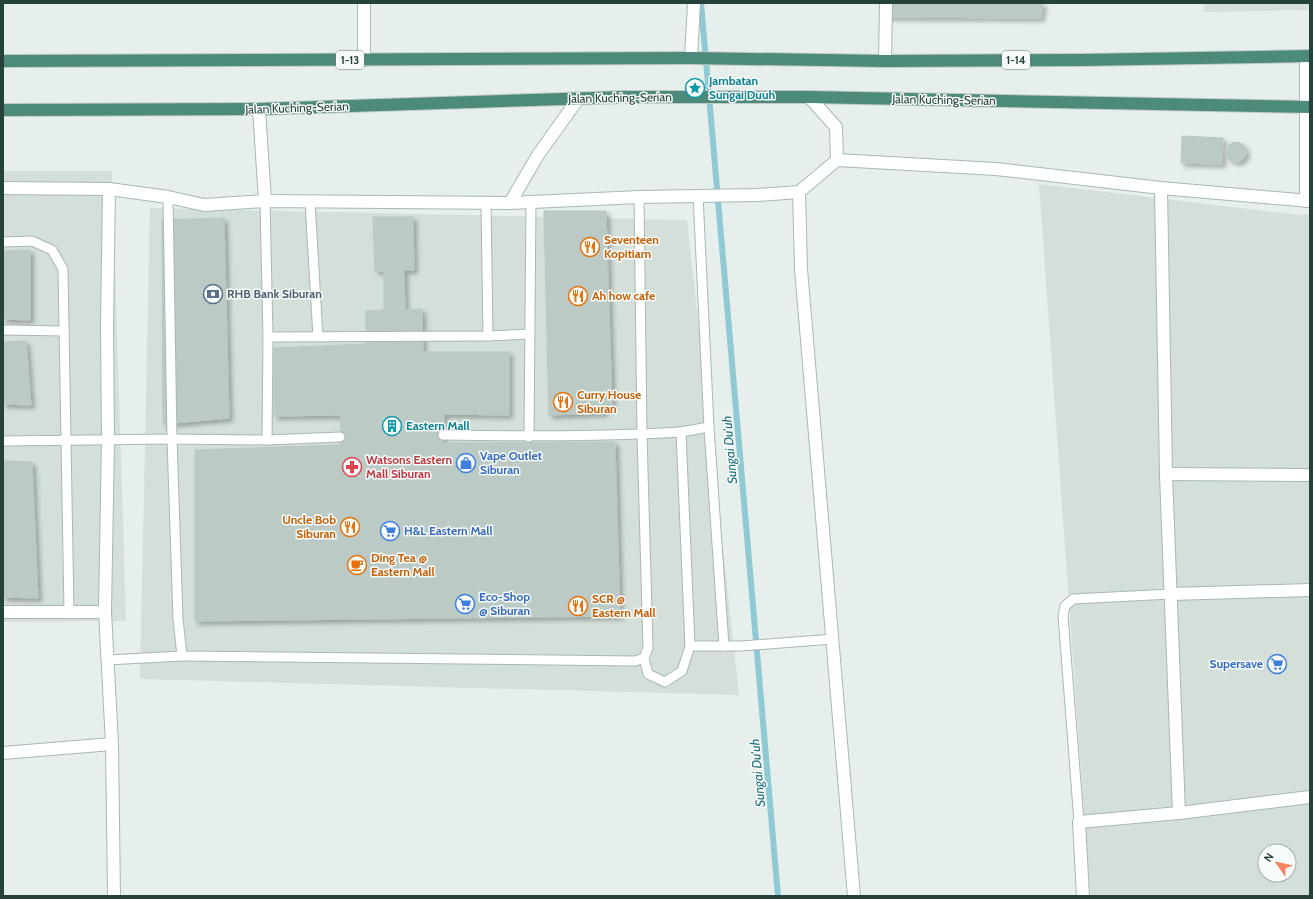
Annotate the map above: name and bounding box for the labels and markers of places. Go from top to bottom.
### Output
place label: Jambatan Sungai Duuh [708,73,775,102]
place icon: Jambatan Sungai Duuh [684,77,706,99]
place label: Seventeen Kopitiam [604,232,659,261]
restaurant icon: Seventeen Kopitiam [579,236,601,258]
bank icon: RHB Bank Siburan [202,283,224,305]
restaurant icon: Ah how cafe [567,285,589,307]
place label: RHB Bank Siburan [227,286,322,301]
place label: Ah how cafe [592,288,655,303]
place label: Curry House Siburan [577,387,641,416]
restaurant icon: Curry House Siburan [552,391,574,413]
building icon: Eastern Mall [381,415,403,437]
place label: Eastern Mall [406,418,470,433]
place label: Vape Outlet Siburan [480,448,542,477]
place label: Watsons Eastern Mall Siburan [366,452,452,481]
shop icon: Vape Outlet Siburan [455,452,477,474]
pharmacy icon: Watsons Eastern Mall Siburan [341,456,363,478]
place label: Uncle Bob Siburan [282,512,336,541]
restaurant icon: Uncle Bob Siburan [339,516,361,538]
supermarket icon: H&L Eastern Mall [379,520,401,542]
place label: H&L Eastern Mall [404,523,493,538]
place label: Ding Tea @ Eastern Mall [371,550,435,579]
cafe icon: Ding Tea @ Eastern Mall [346,554,368,576]
place label: Eco-Shop @ Siburan [479,589,530,618]
place label: SCR @ Eastern Mall [592,591,656,620]
supermarket icon: Eco-Shop @ Siburan [454,593,476,615]
restaurant icon: SCR @ Eastern Mall [567,595,589,617]
supermarket icon: Supersave [1266,653,1288,675]
place label: Supersave [1210,656,1263,671]

